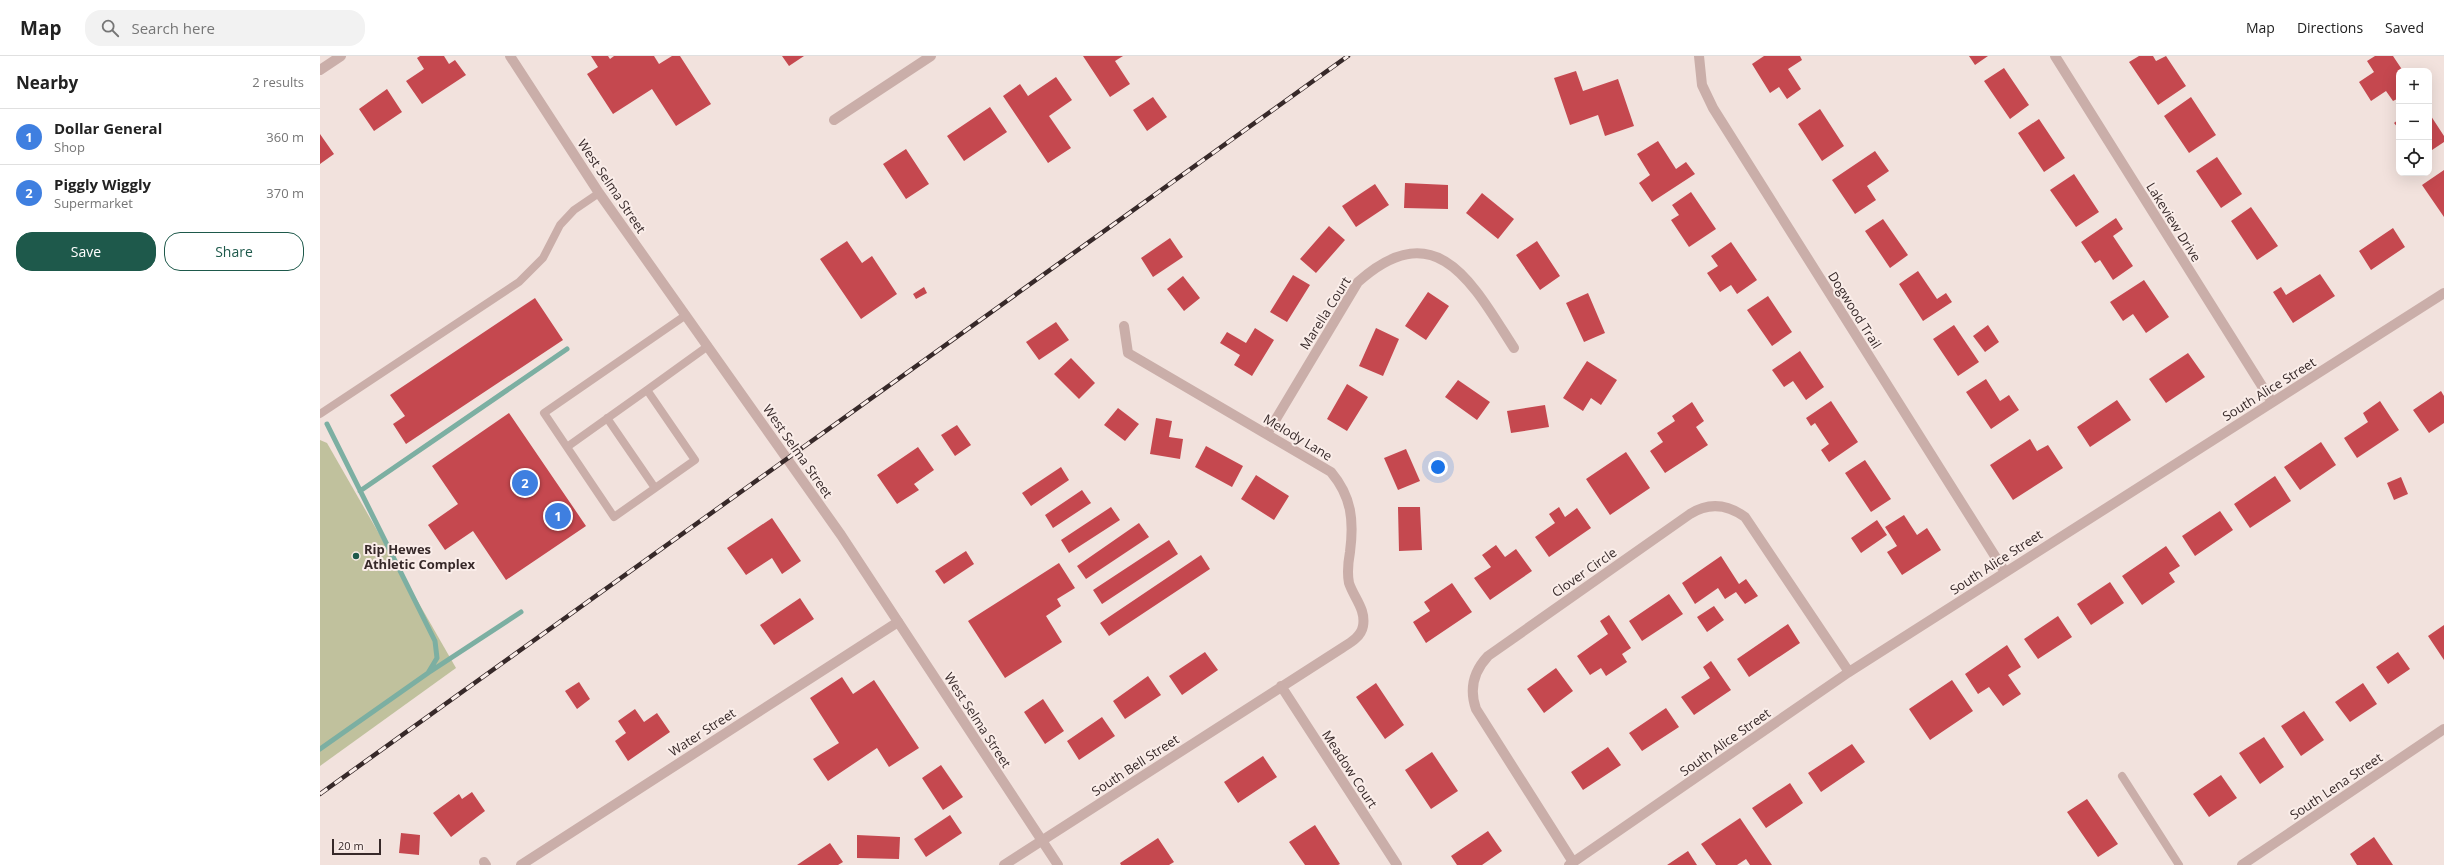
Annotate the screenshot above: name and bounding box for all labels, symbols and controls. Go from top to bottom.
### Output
search box [85,10,365,46]
text: Map [20,15,61,41]
icon: search [99,17,121,39]
text: Search here [131,18,215,38]
text: Map [2246,18,2275,37]
text: Directions [2297,18,2363,37]
text: Saved [2385,18,2424,37]
map controls [2396,68,2432,176]
button: + [2396,68,2432,104]
text: Nearby [16,71,78,94]
text: 2 results [252,73,304,91]
button: − [2396,104,2432,140]
text: Dollar General [54,118,162,138]
text: 1 [25,128,33,146]
text: 360 m [266,128,304,146]
street label: West Selma Street [574,135,650,237]
text: Shop [54,138,85,156]
button: locate [2396,140,2432,176]
text: Piggly Wiggly [54,174,151,194]
street label: Lakeview Drive [2142,179,2206,265]
text: 2 [25,184,33,202]
text: 370 m [266,184,304,202]
text: Supermarket [54,194,133,212]
button: Save [16,232,156,271]
button: Share [164,232,304,271]
street label: Dogwood Trail [1824,268,1886,352]
street label: Marella Court [1295,273,1355,353]
street label: South Alice Street [2219,353,2319,425]
street label: West Selma Street [759,401,837,502]
street label: Melody Lane [1260,409,1336,465]
your location [1428,457,1448,477]
pin: 2 [512,468,538,498]
pin: 1 [545,501,571,531]
street label: South Alice Street [1946,525,2046,599]
place label: Rip Hewes Athletic Complex [364,540,475,573]
street label: Clover Circle [1548,543,1620,601]
marker: Rip Hewes Athletic Complex [351,551,361,561]
street label: West Selma Street [940,669,1016,771]
street label: Water Street [665,704,739,760]
street label: South Alice Street [1676,704,1774,780]
street label: Meadow Court [1318,727,1382,812]
street label: South Bell Street [1088,730,1182,800]
street label: South Lena Street [2286,748,2386,824]
scale bar [332,837,381,856]
text: 20 m [338,838,364,853]

